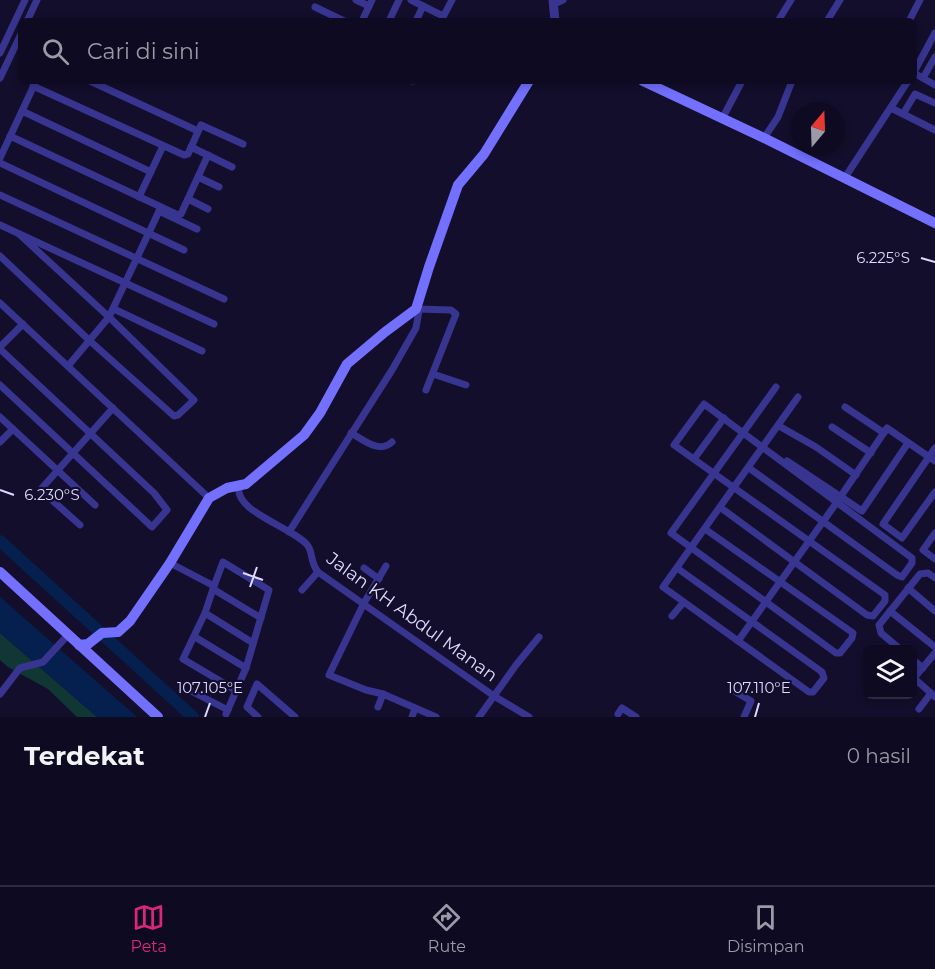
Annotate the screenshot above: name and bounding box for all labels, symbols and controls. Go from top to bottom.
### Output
search box [18,18,917,84]
icon: search [39,35,72,68]
text: Cari di sini [87,38,200,65]
north arrow [791,102,845,156]
text: 6.225°S [856,248,910,267]
text: 6.230°S [24,485,80,504]
street label: Jalan KH Abdul Manan [321,547,502,686]
map controls [863,645,917,699]
button: layers [863,645,917,699]
text: 107.105°E [177,678,243,697]
text: 107.110°E [727,678,791,697]
text: Terdekat [24,740,145,772]
text: 0 hasil [847,744,911,768]
tab: Peta [130,901,167,956]
tab: Rute [428,901,466,956]
tab: Disimpan [727,901,805,956]

